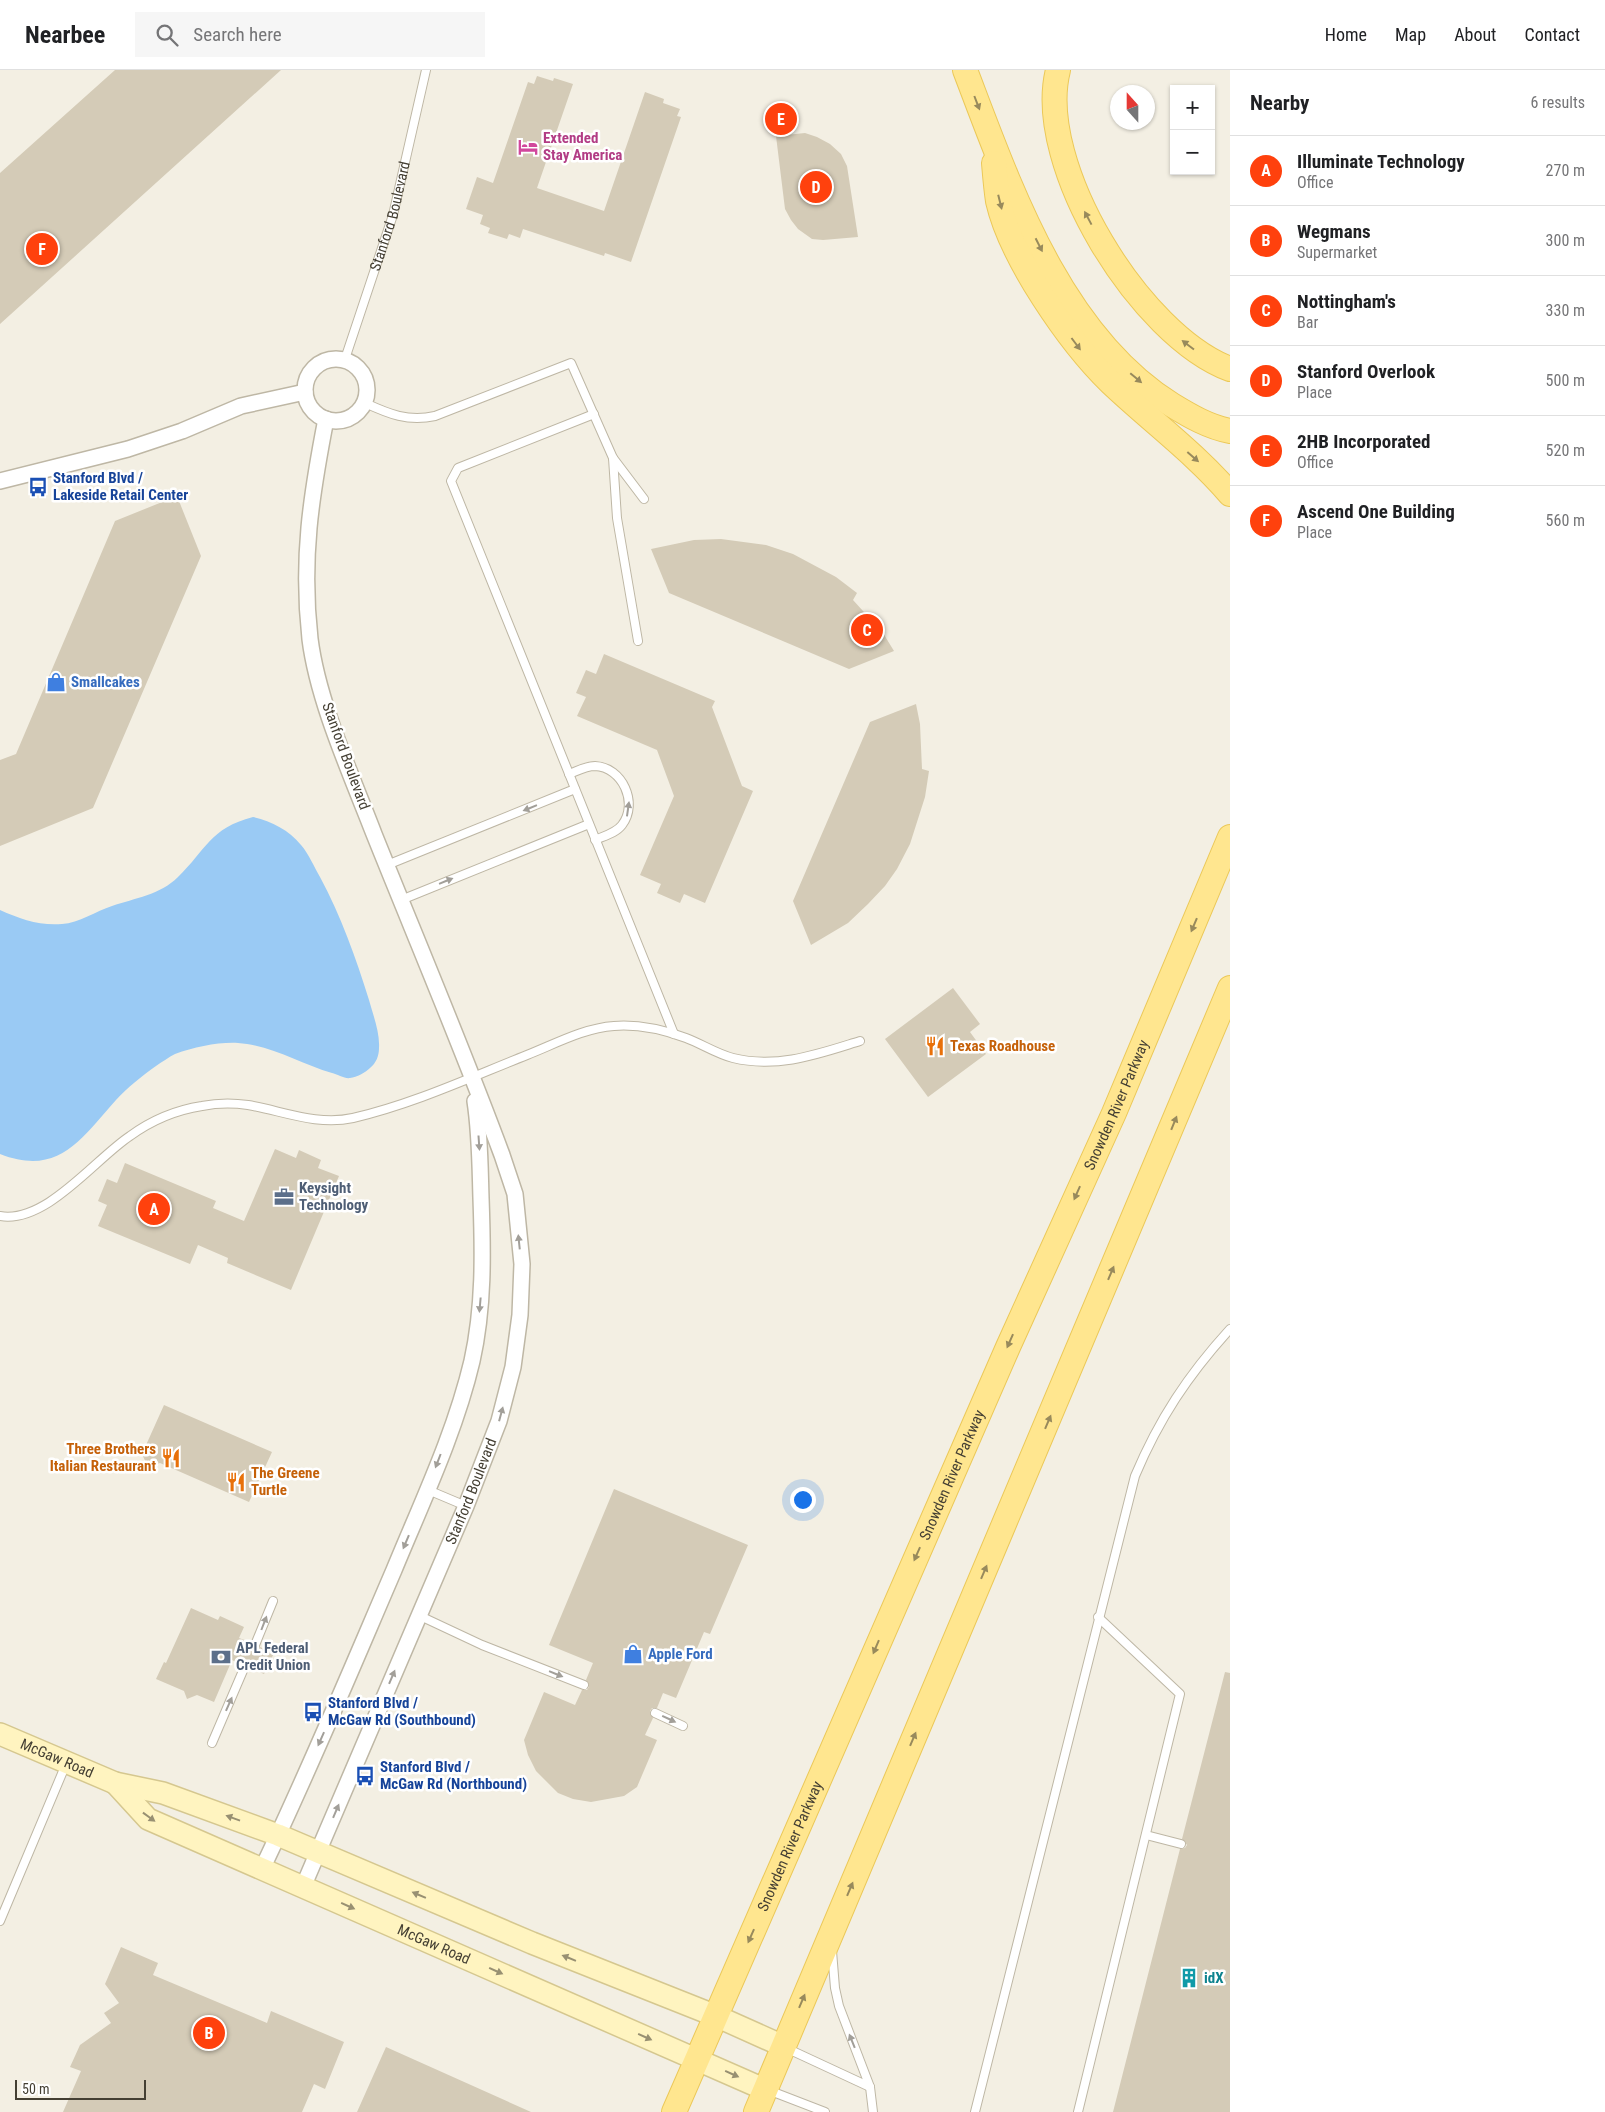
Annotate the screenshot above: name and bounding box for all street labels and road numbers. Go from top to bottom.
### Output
street label: Stanford Boulevard [366,160,414,273]
street label: Stanford Boulevard [318,700,374,812]
street label: Snowden River Parkway [1080,1037,1153,1173]
street label: Snowden River Parkway [916,1407,988,1543]
street label: Stanford Boulevard [442,1435,500,1547]
street label: McGaw Road [18,1735,96,1782]
street label: Snowden River Parkway [754,1778,826,1914]
street label: McGaw Road [395,1921,473,1968]

